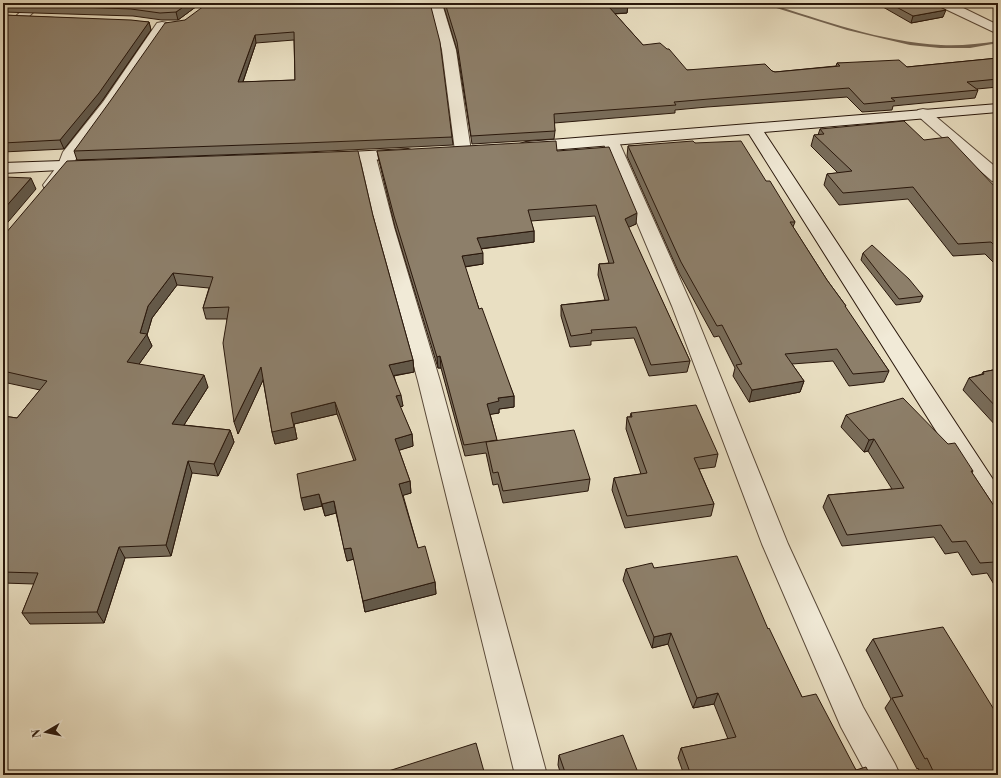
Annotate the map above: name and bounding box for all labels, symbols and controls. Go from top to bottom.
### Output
north arrow [26,712,66,752]
text: N [29,728,45,739]

